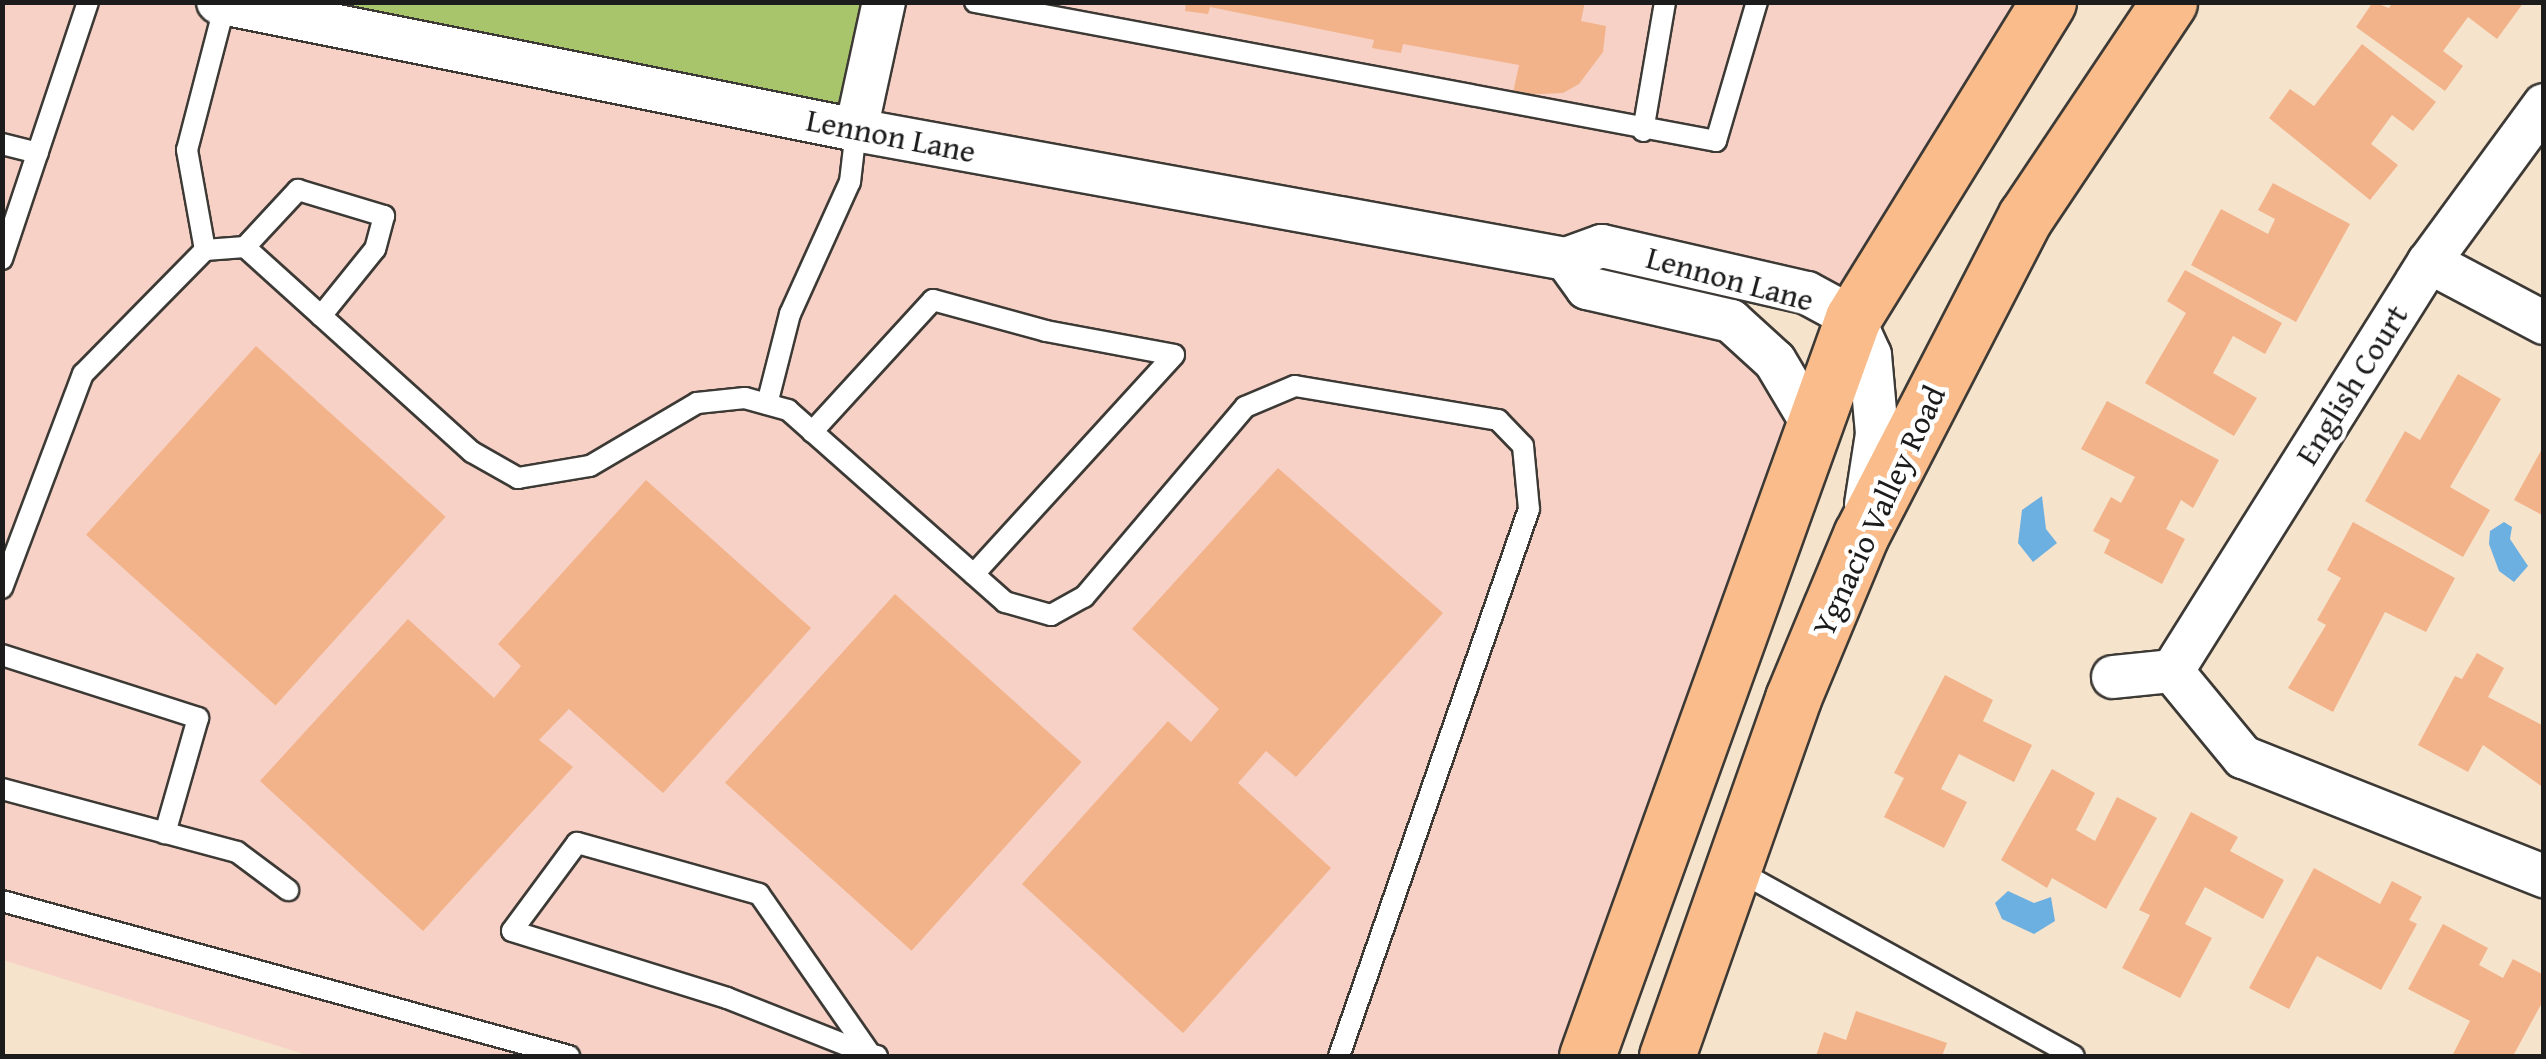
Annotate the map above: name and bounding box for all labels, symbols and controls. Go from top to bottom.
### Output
street label: Lennon Lane [803,101,979,171]
street label: Lennon Lane [1642,238,1818,320]
street label: English Court [2288,298,2416,472]
street label: Ygnacio Valley Road [1804,380,1954,642]

